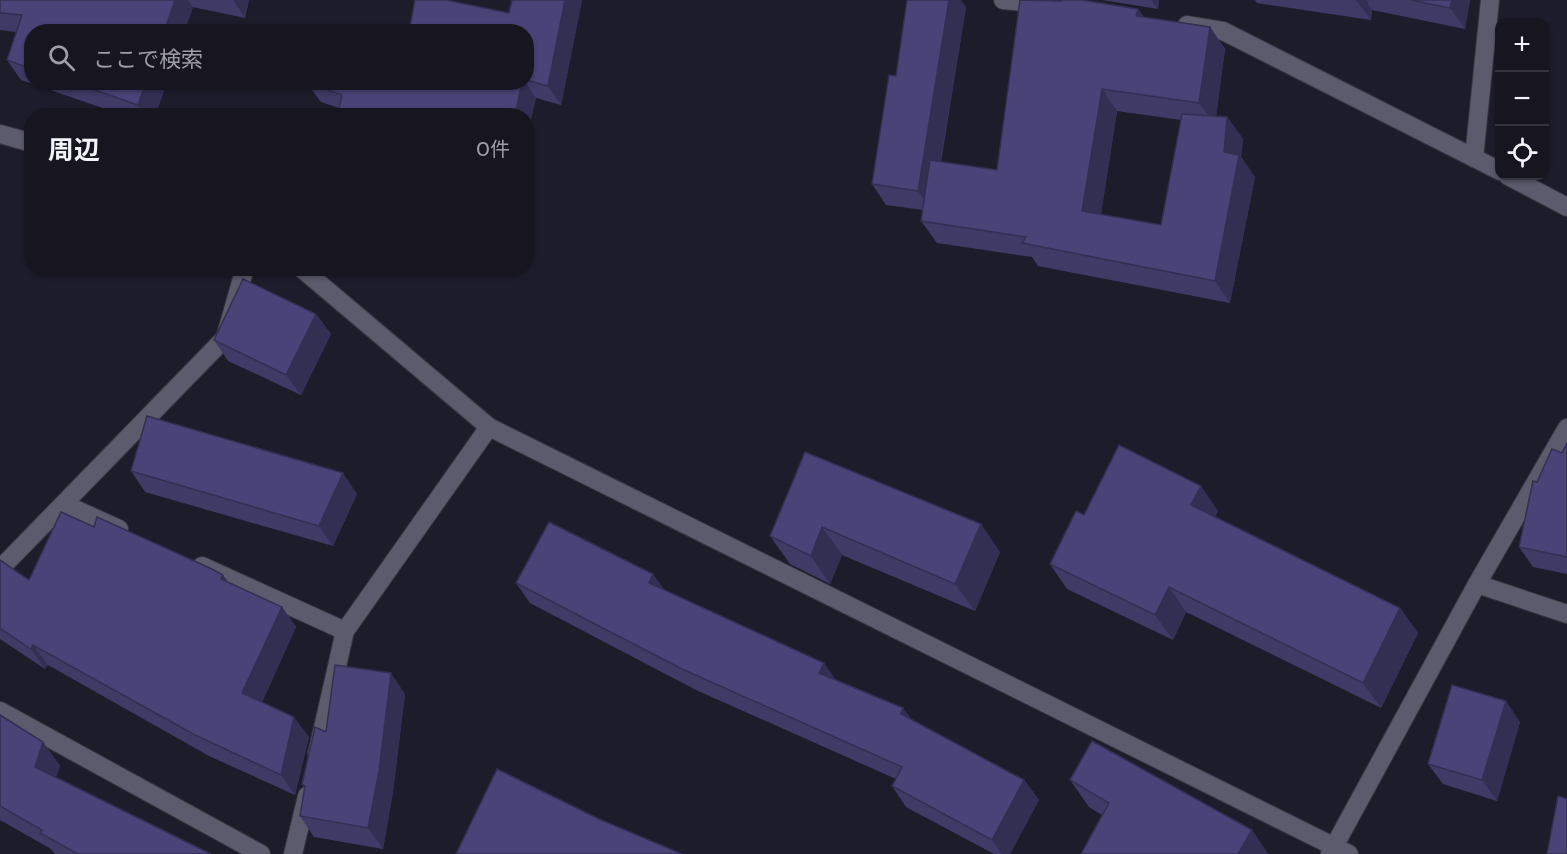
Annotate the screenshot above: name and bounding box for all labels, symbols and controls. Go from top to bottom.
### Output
map controls [1495,18,1549,180]
button: + [1495,18,1549,72]
search box [24,24,534,90]
icon: search [45,41,78,74]
text: ここで検索 [93,46,203,73]
button: − [1495,72,1549,126]
button: locate [1495,126,1549,180]
text: 周辺 [48,134,100,166]
text: 0件 [476,137,510,161]

